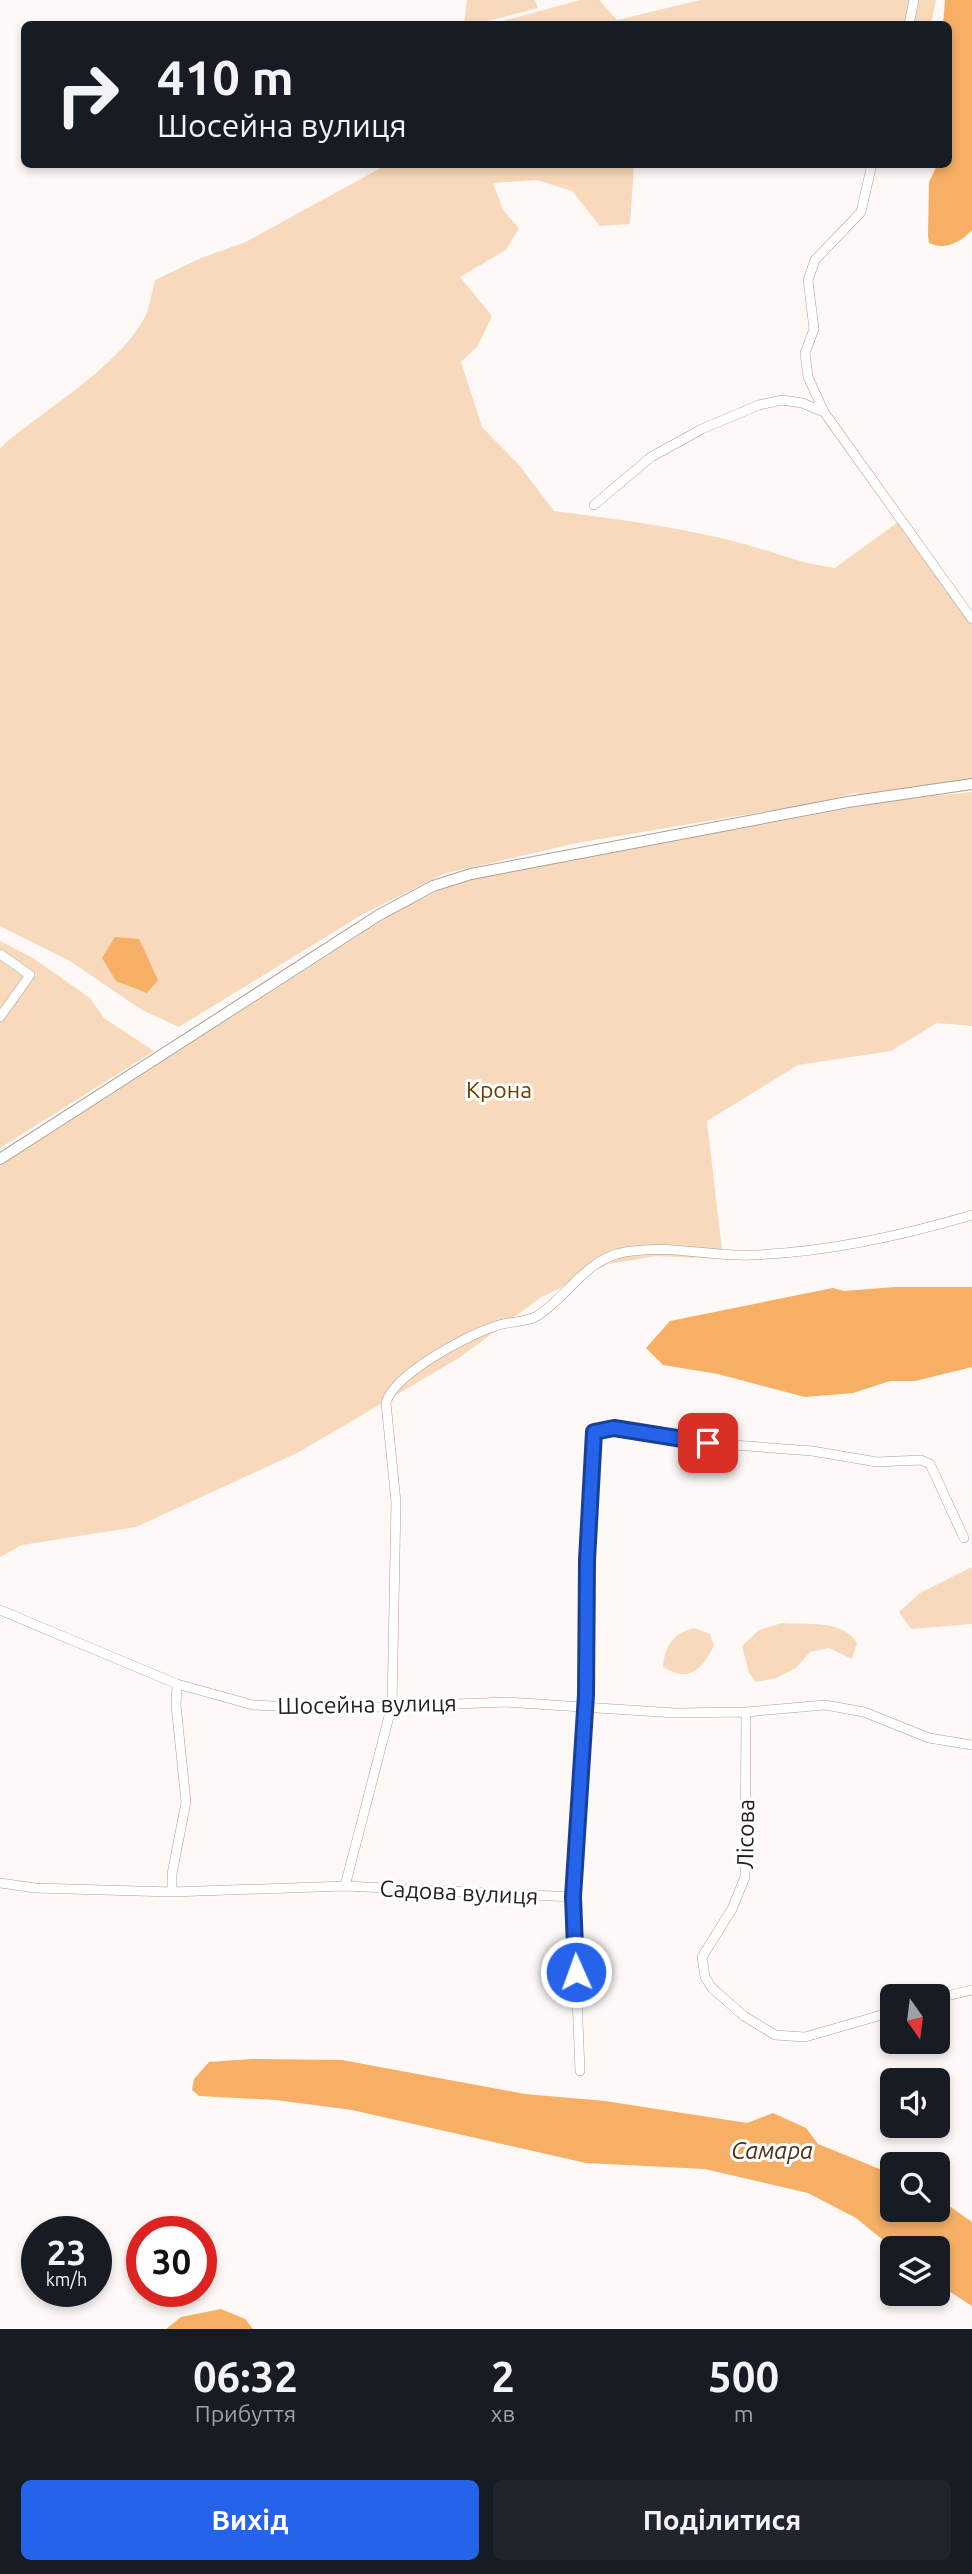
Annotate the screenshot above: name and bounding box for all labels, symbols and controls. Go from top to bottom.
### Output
icon: right [42,49,133,140]
text: 410 m [157,49,294,104]
text: Шосейна вулиця [157,107,407,143]
park label: Крона [466,1077,532,1102]
pin [678,1413,738,1473]
icon: arrive [689,1424,727,1462]
street label: Шосейна вулиця [277,1690,457,1718]
street label: Лісова [732,1799,758,1869]
street label: Садова вулиця [379,1875,539,1909]
position arrow [539,1935,613,2009]
north arrow [880,1984,950,2054]
map controls [880,1984,950,2306]
button: sound [880,2068,950,2138]
water label: Самара [731,2137,813,2164]
button: search [880,2152,950,2222]
speed limit sign: 30 [126,2216,217,2307]
text: 23 [47,2232,86,2272]
button: layers [880,2236,950,2306]
text: km/h [46,2269,87,2289]
text: 06:32 [193,2353,298,2400]
text: 2 [491,2353,515,2400]
text: 500 [708,2353,779,2400]
text: Прибуття [195,2401,296,2426]
text: хв [491,2401,515,2426]
text: m [734,2401,754,2426]
button: Вихід [21,2480,479,2560]
button: Поділитися [493,2480,951,2560]

